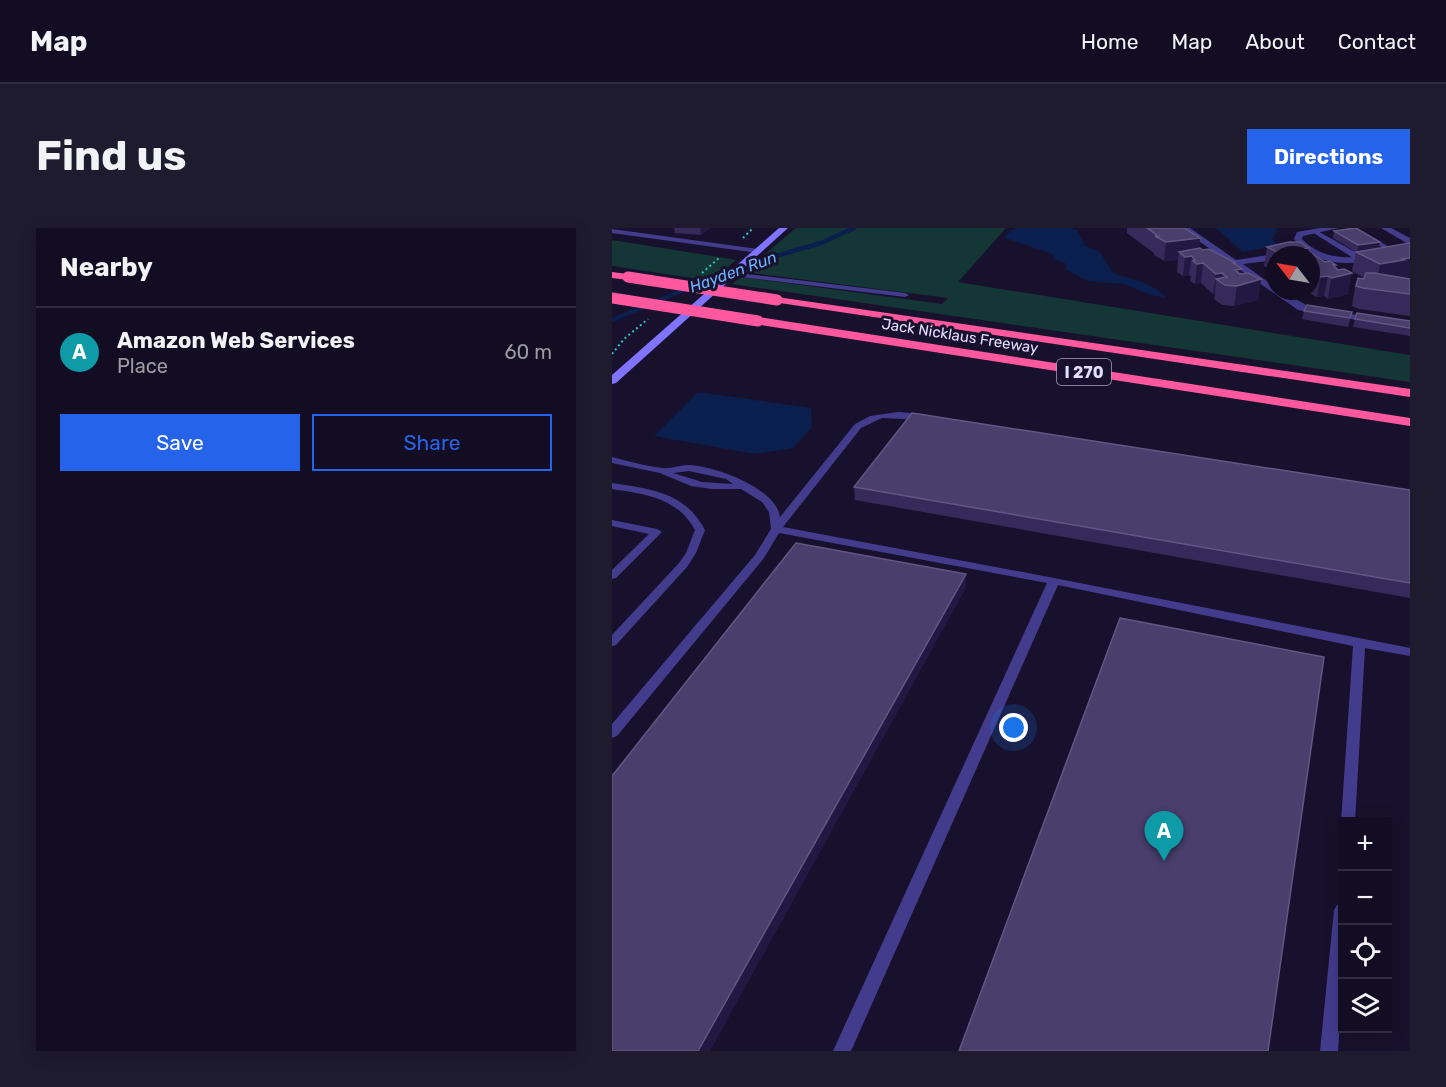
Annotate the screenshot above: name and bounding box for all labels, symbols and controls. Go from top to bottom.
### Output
text: Map [30,25,87,58]
text: Home [1081,29,1138,54]
text: Map [1171,29,1212,54]
text: About [1245,29,1305,54]
text: Contact [1338,29,1416,54]
button: Directions [1247,129,1410,184]
text: Find us [36,131,187,181]
north arrow [1266,246,1320,300]
water label: Hayden Run [687,247,779,297]
text: Nearby [60,252,153,283]
street label: Jack Nicklaus Freeway [880,315,1040,357]
text: Amazon Web Services [117,327,355,354]
text: A [72,340,87,364]
text: 60 m [505,340,552,364]
text: Place [117,354,168,378]
road number: I 270 [1057,359,1111,385]
button: Save [60,414,300,471]
button: Share [312,414,552,471]
your location [999,713,1028,742]
pin: A [1144,812,1184,861]
map controls [1338,817,1392,1033]
button: + [1338,817,1392,871]
button: − [1338,871,1392,925]
button: locate [1338,925,1392,979]
button: layers [1338,979,1392,1033]

